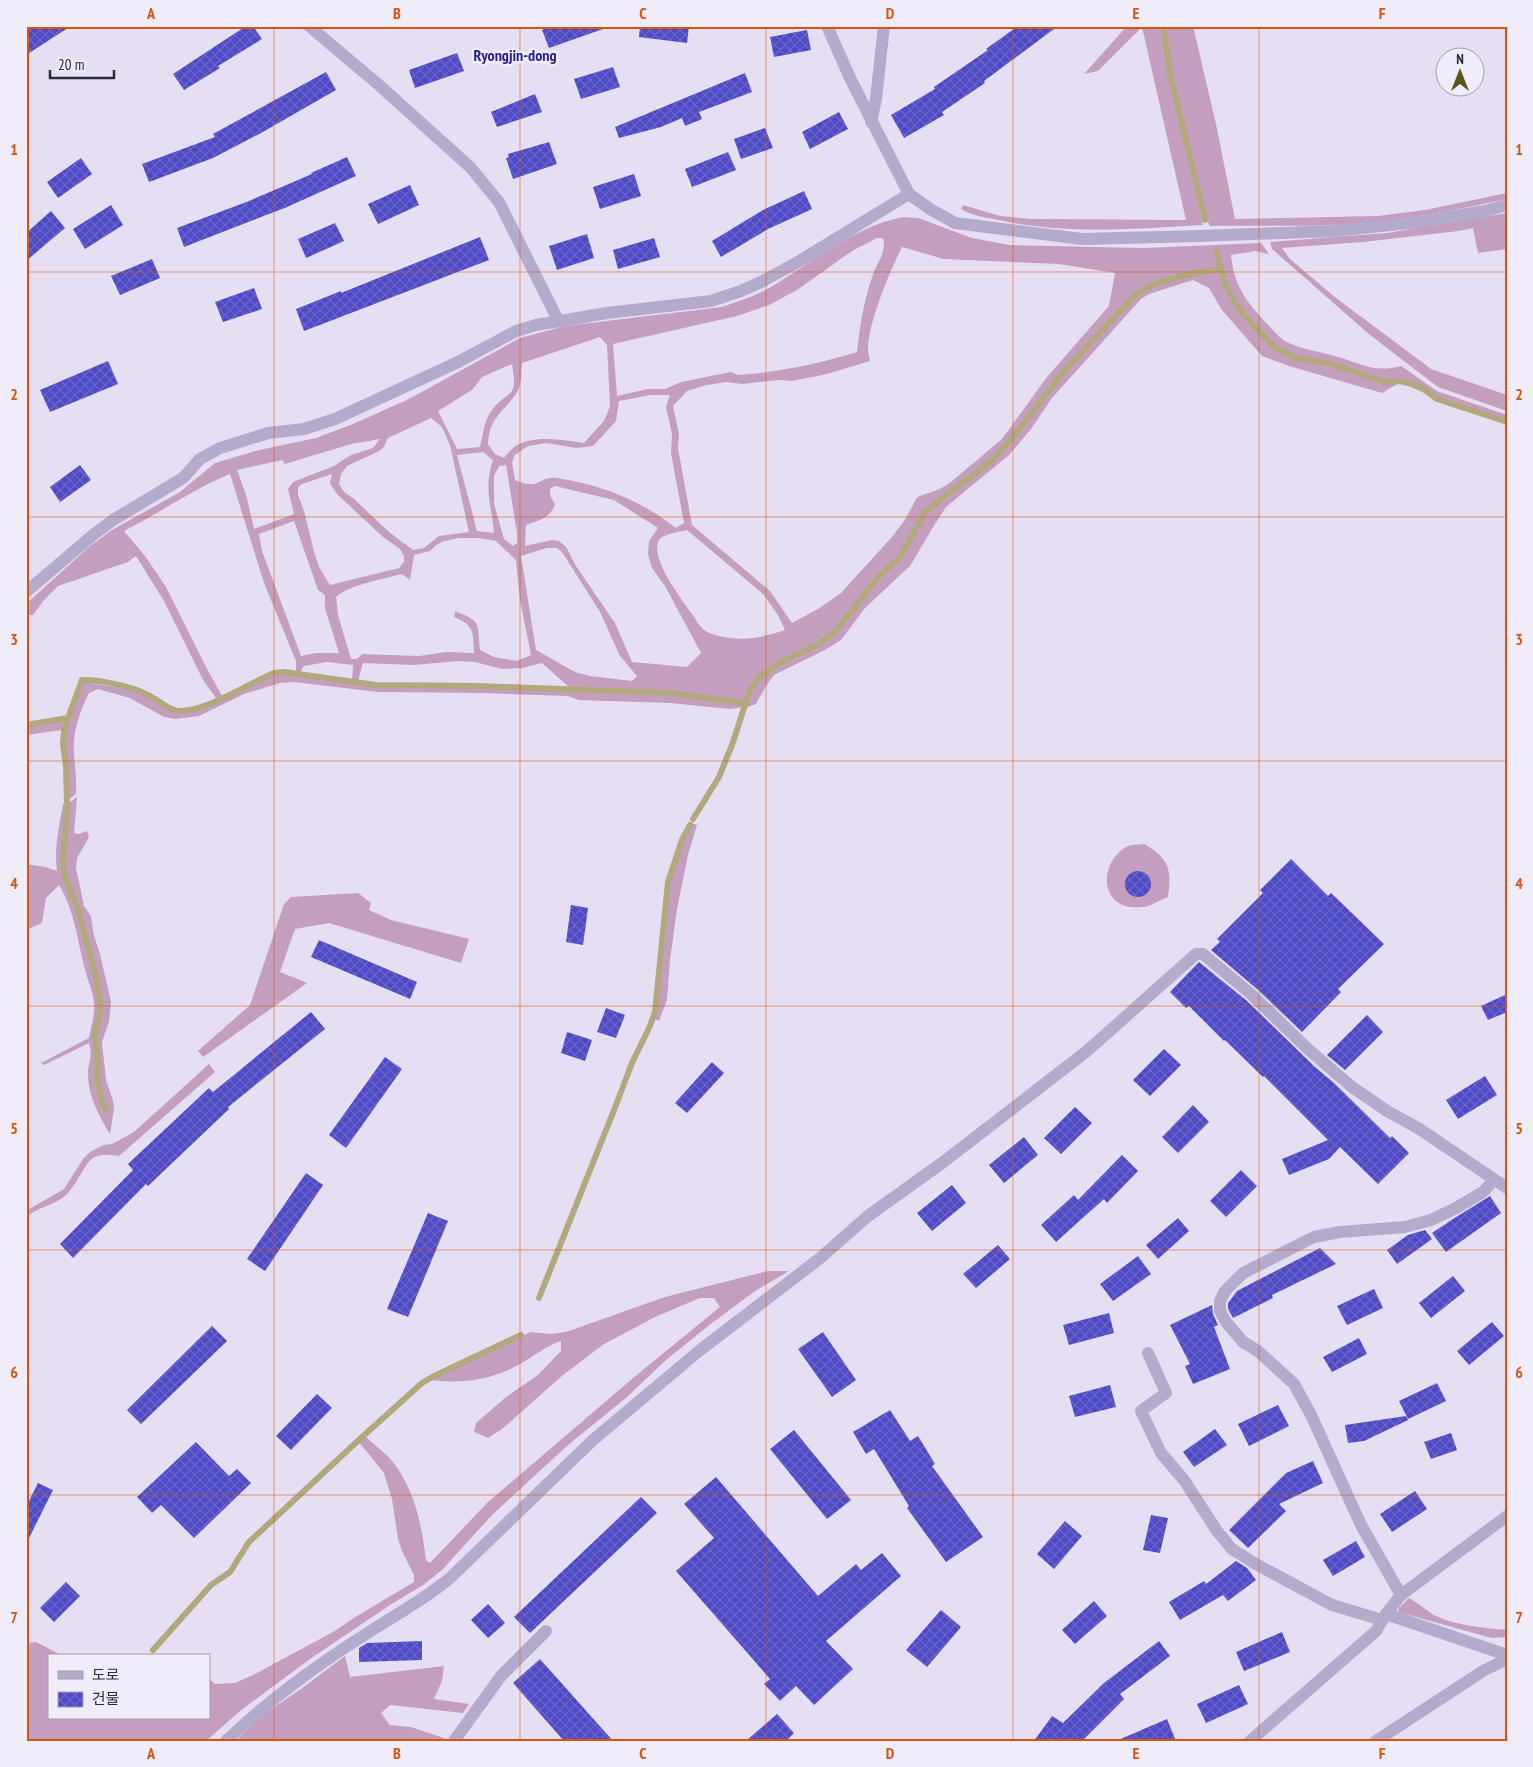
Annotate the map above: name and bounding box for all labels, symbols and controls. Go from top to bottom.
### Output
text: A [146,3,156,23]
text: B [393,3,401,23]
text: C [639,3,647,23]
text: D [886,3,895,23]
text: E [1133,3,1140,23]
text: F [1379,3,1386,23]
district label: Ryongjin-dong [473,45,557,65]
scale bar [50,48,114,80]
north arrow [1436,48,1486,98]
text: N [1456,50,1464,68]
text: 20 m [58,55,84,74]
text: 1 [10,139,18,159]
text: 1 [1515,139,1523,159]
text: 2 [10,384,18,404]
text: 2 [1515,384,1523,404]
text: 3 [10,629,18,649]
text: 3 [1515,629,1523,649]
text: 4 [10,873,18,893]
text: 4 [1515,873,1523,893]
text: 5 [10,1118,18,1138]
text: 5 [1515,1118,1523,1138]
text: 6 [10,1362,18,1382]
text: 6 [1515,1362,1523,1382]
text: 7 [10,1607,18,1627]
text: 7 [1515,1607,1523,1627]
legend [48,1654,210,1720]
text: 도로 [92,1665,120,1684]
text: 건물 [92,1689,120,1708]
text: A [146,1743,156,1763]
text: B [393,1743,401,1763]
text: C [639,1743,647,1763]
text: D [886,1743,895,1763]
text: E [1133,1743,1140,1763]
text: F [1379,1743,1386,1763]

